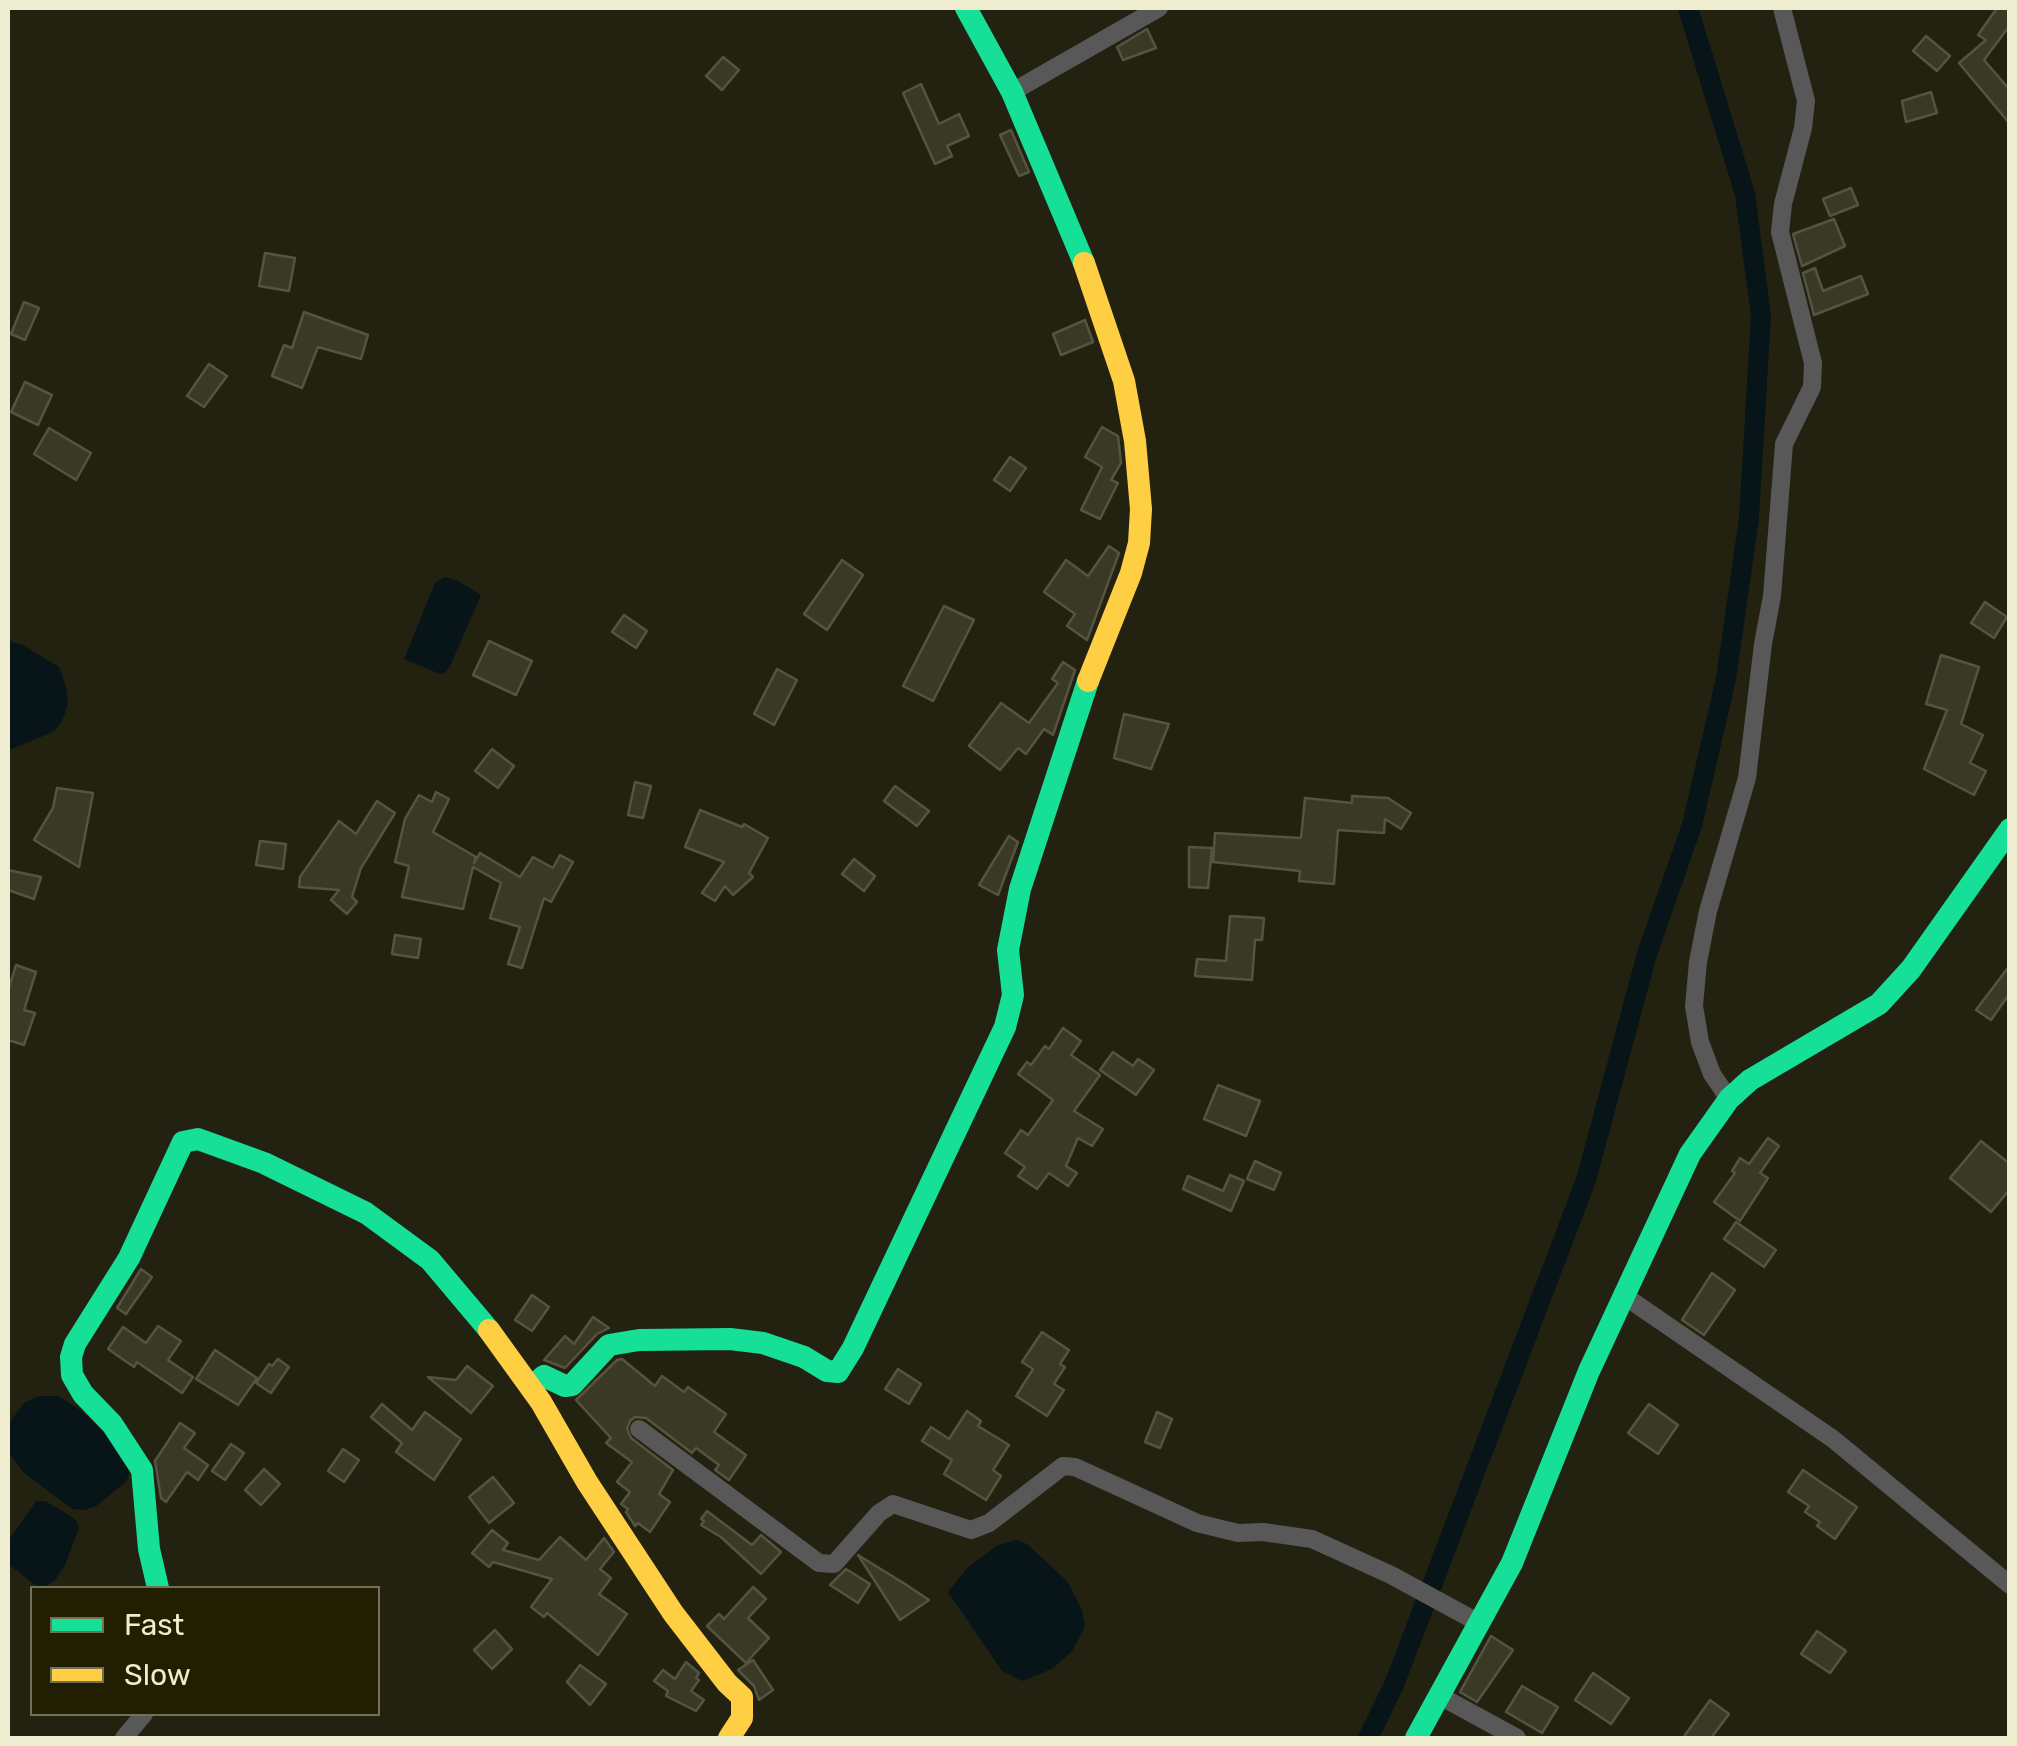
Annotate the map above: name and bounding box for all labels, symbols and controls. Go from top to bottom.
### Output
legend [30,1586,380,1716]
text: Fast [124,1607,184,1643]
text: Slow [124,1657,191,1693]

